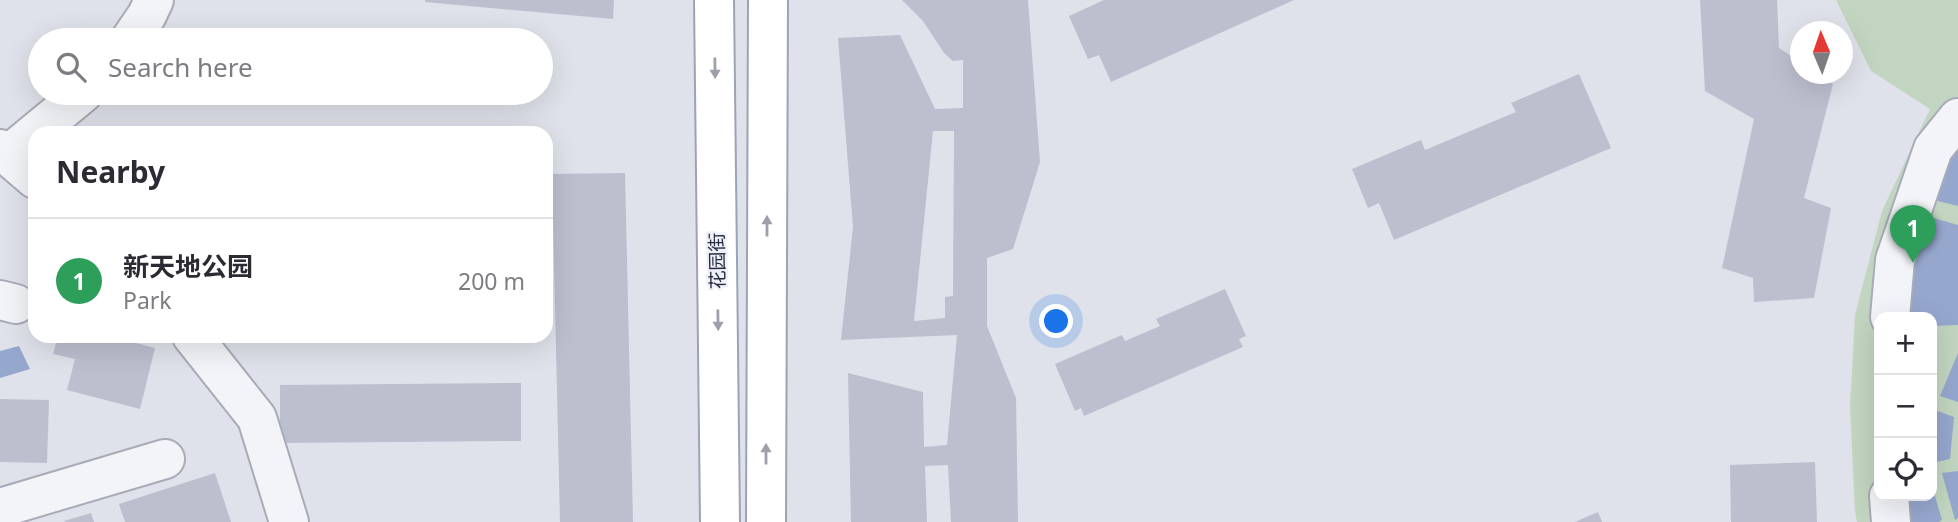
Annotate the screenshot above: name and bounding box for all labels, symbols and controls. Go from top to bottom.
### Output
north arrow [1790,21,1853,84]
search box [28,28,553,105]
icon: search [52,48,90,86]
text: Search here [108,49,253,85]
one-way arrow [709,57,721,79]
text: Nearby [56,151,165,192]
pin: 1 [1890,205,1936,263]
one-way arrow [761,215,773,237]
street label: 花园街 [704,232,730,290]
text: 新天地公园 [123,248,253,284]
text: 1 [72,265,86,297]
text: 200 m [458,265,525,297]
text: Park [123,284,172,316]
your location [1039,304,1073,338]
one-way arrow [712,309,724,331]
map controls [1874,312,1937,501]
button: + [1874,312,1937,375]
button: − [1874,375,1937,438]
button: locate [1874,438,1937,501]
one-way arrow [760,443,772,465]

